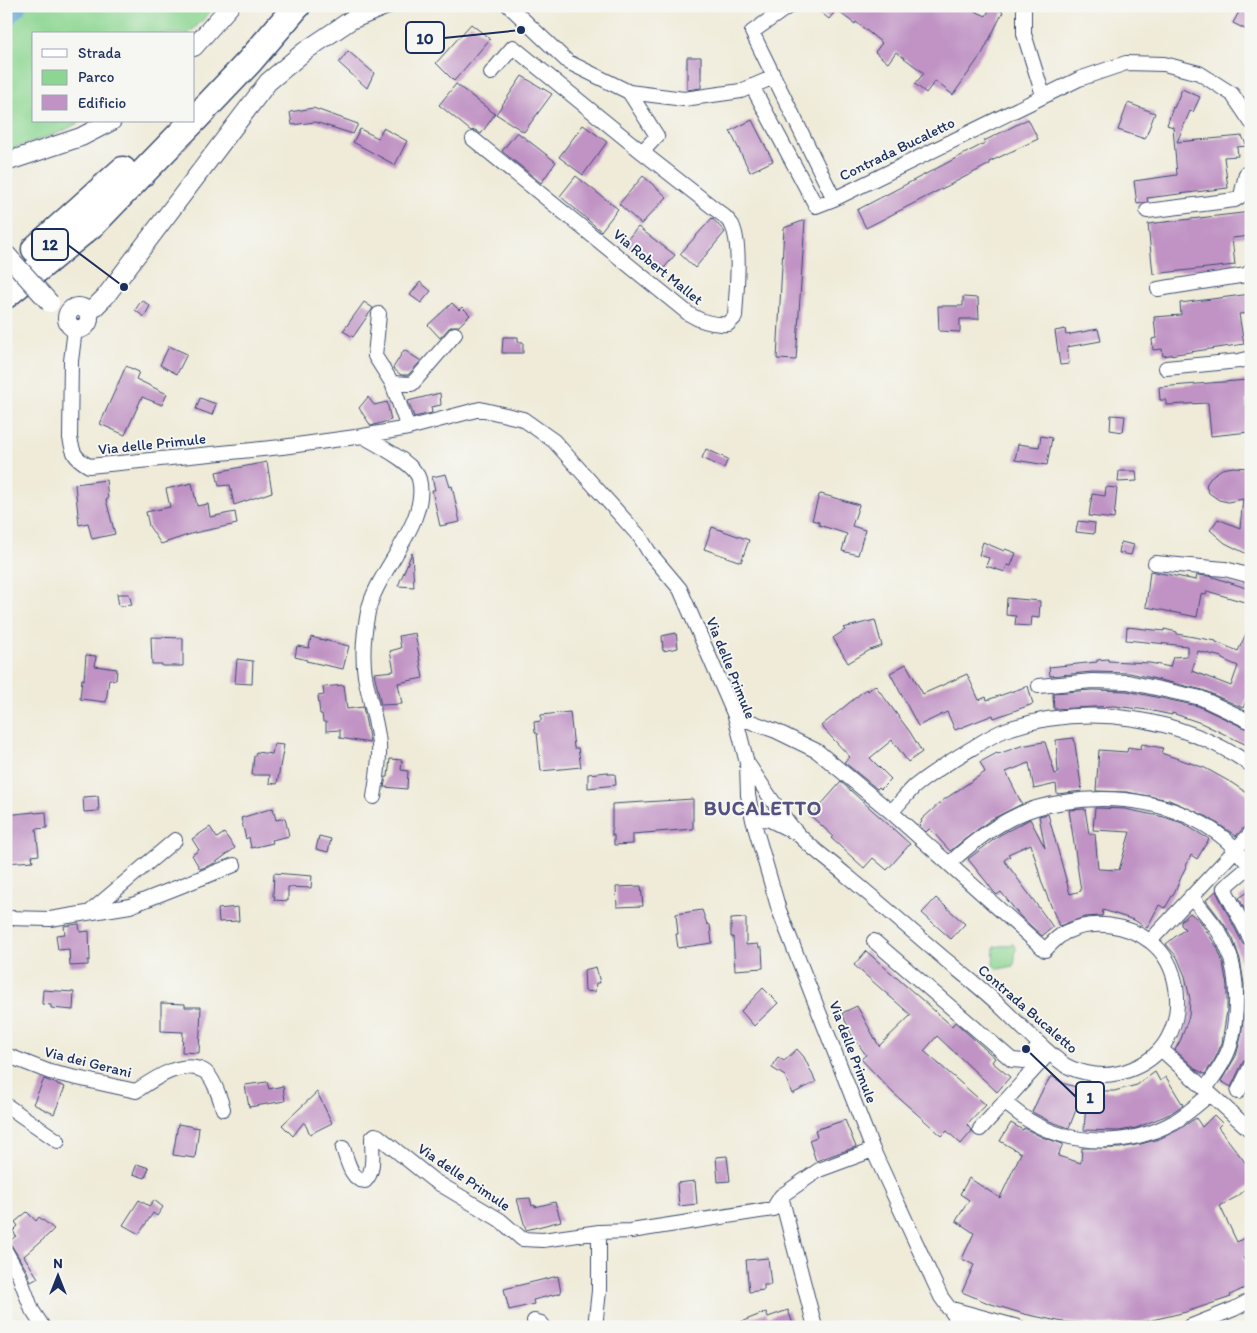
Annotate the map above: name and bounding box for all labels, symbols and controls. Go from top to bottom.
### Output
callout: 10 [406,22,444,53]
text: 10 [416,29,434,48]
legend [32,32,195,122]
text: Strada [78,44,122,62]
text: Parco [78,68,114,86]
text: Edificio [78,94,126,112]
street label: Contrada Bucaletto [836,113,958,185]
street label: Via Robert Mallet [609,225,707,309]
callout: 12 [32,229,68,260]
text: 12 [42,235,59,254]
street label: Via delle Primule [97,429,207,459]
street label: Via delle Primule [702,614,760,722]
district label: BUCALETTO [704,796,822,820]
street label: Contrada Bucaletto [974,961,1082,1057]
street label: Via delle Primule [825,998,881,1106]
street label: Via dei Gerani [42,1042,134,1082]
callout: 1 [1076,1082,1104,1113]
text: 1 [1086,1088,1094,1107]
street label: Via delle Primule [414,1139,514,1215]
north arrow [32,1250,82,1300]
text: N [53,1255,63,1272]

